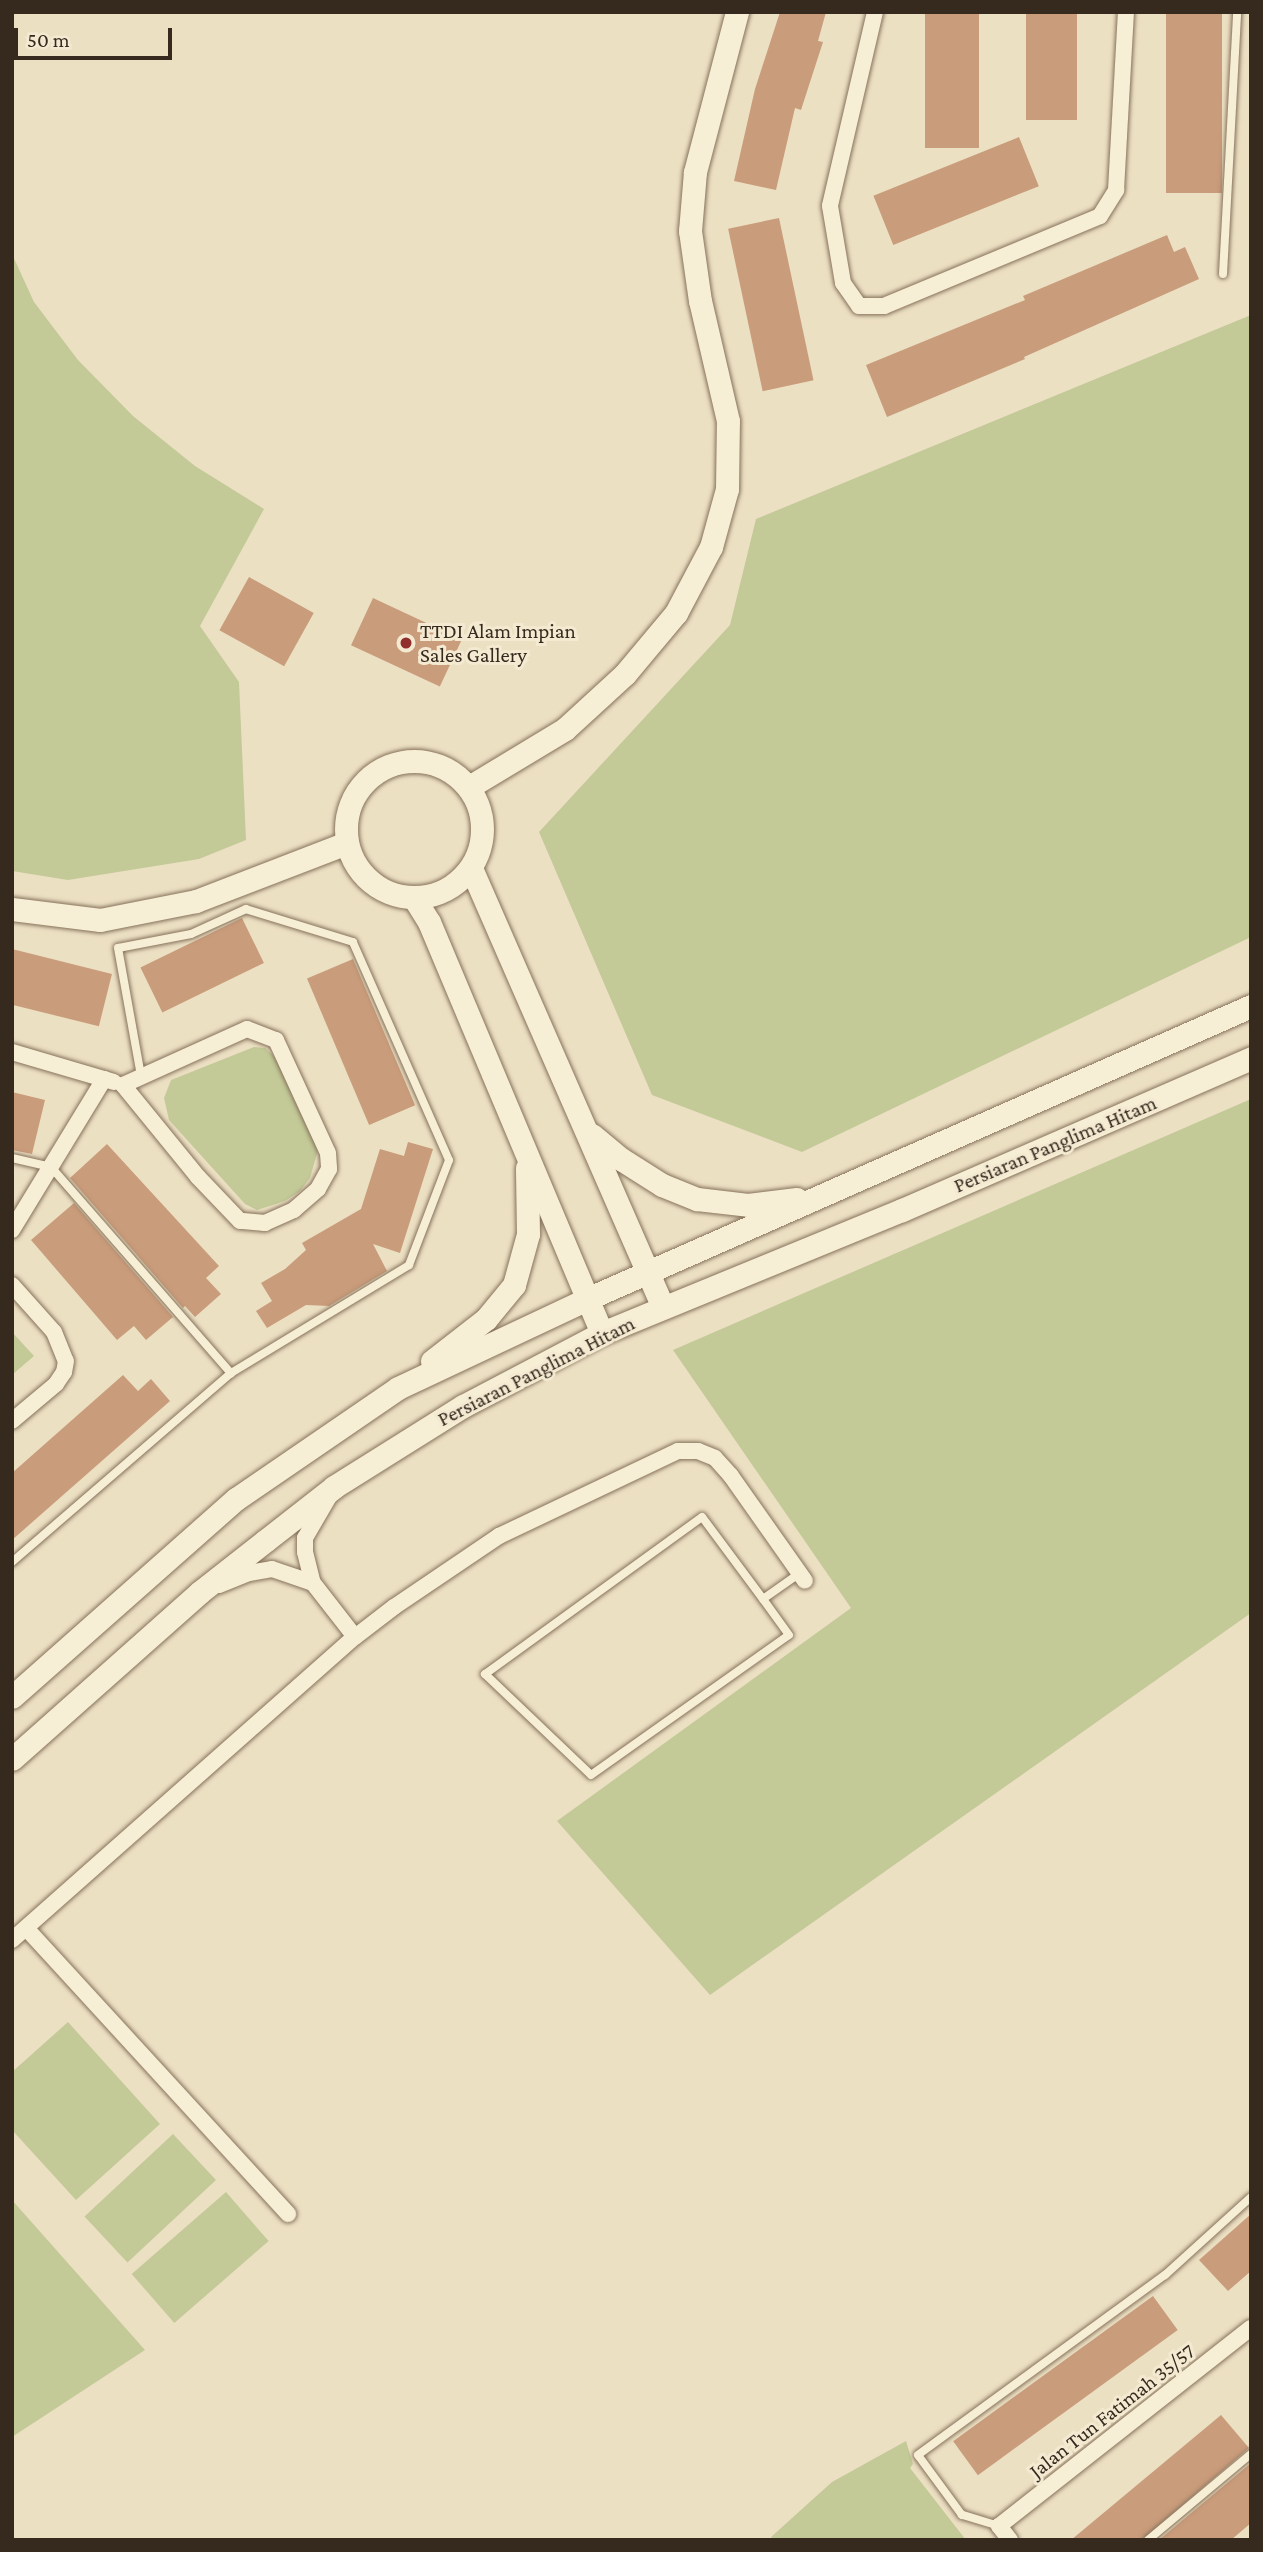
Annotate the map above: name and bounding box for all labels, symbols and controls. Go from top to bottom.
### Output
scale bar [18,14,175,58]
text: 50 m [27,28,70,52]
place label: TTDI Alam Impian Sales Gallery [420,618,576,668]
marker: TTDI Alam Impian Sales Gallery [398,635,414,651]
street label: Persiaran Panglima Hitam [950,1090,1160,1198]
street label: Persiaran Panglima Hitam [433,1310,639,1432]
street label: Jalan Tun Fatimah 35/57 [1024,2339,1200,2483]

